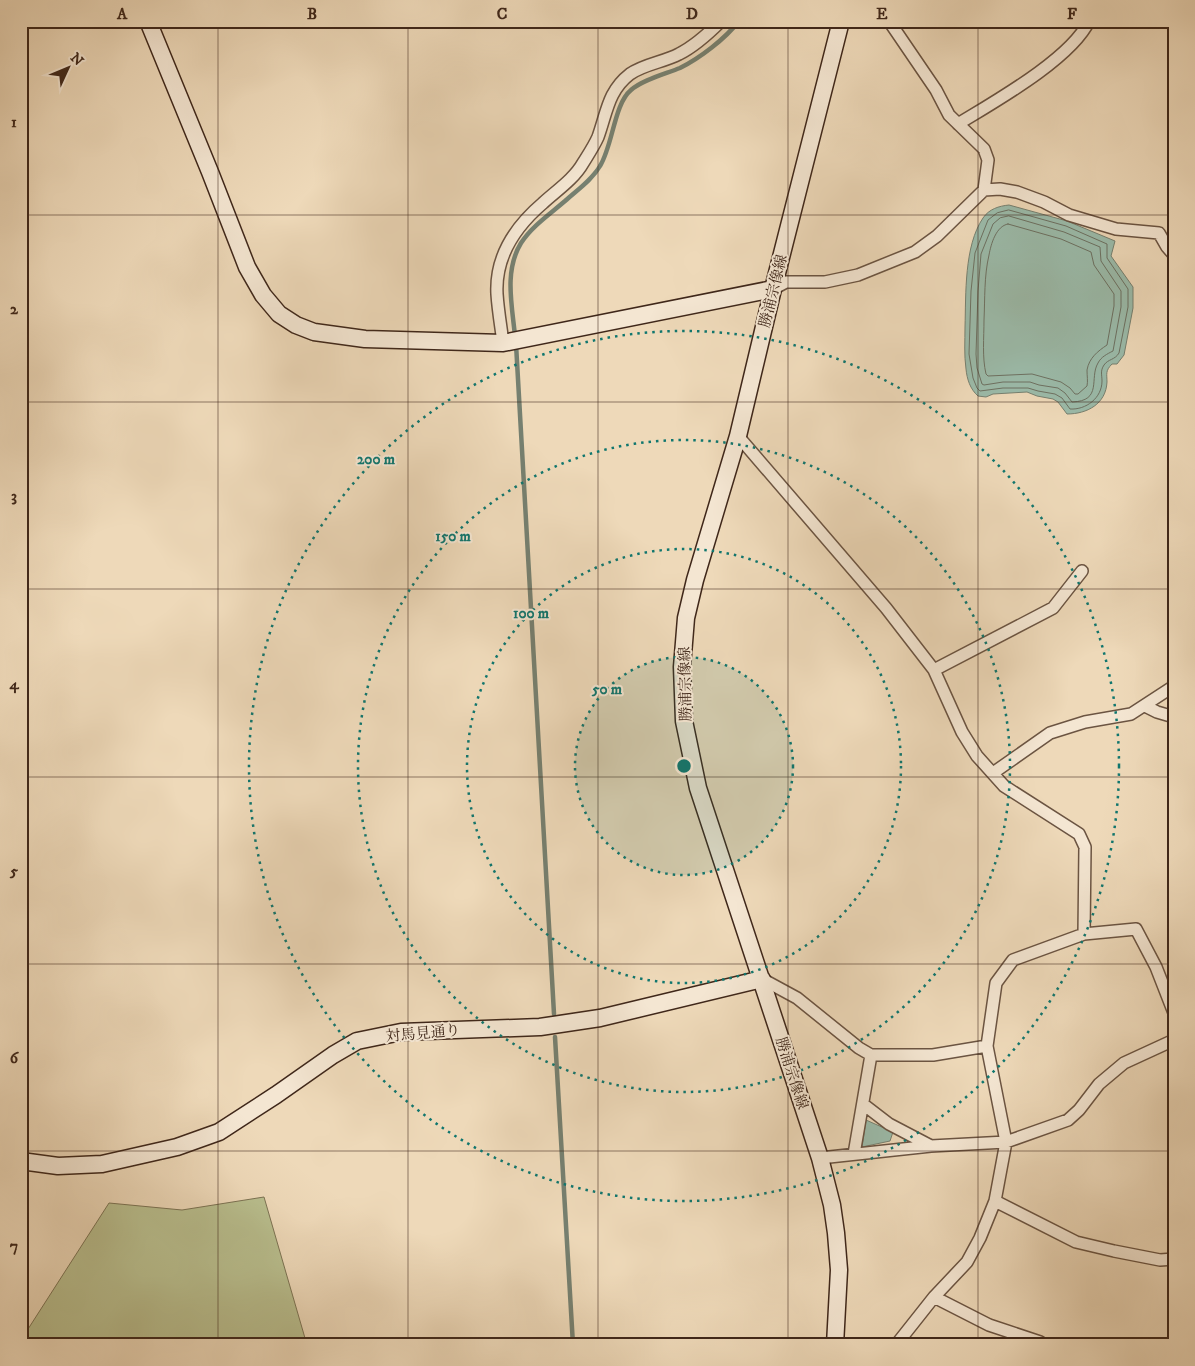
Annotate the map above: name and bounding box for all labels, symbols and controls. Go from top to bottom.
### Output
text: A [116,4,128,24]
text: B [307,4,317,24]
text: C [497,4,507,24]
text: D [686,4,698,24]
text: E [876,4,888,24]
text: F [1067,4,1077,24]
north arrow [42,42,92,92]
text: N [66,49,87,70]
text: 1 [11,112,17,132]
street label: 勝浦宗像線 [755,252,792,330]
text: 2 [10,299,19,319]
text: 200 m [357,450,396,469]
text: 3 [11,486,17,506]
text: 150 m [435,527,471,546]
text: 100 m [513,604,550,623]
street label: 勝浦宗像線 [675,646,696,722]
text: 4 [8,674,19,694]
text: 50 m [591,680,623,699]
centre of rings [675,757,693,775]
text: 5 [9,861,18,881]
street label: 対馬見通り [385,1021,461,1046]
street label: 勝浦宗像線 [771,1035,812,1112]
text: 6 [10,1048,20,1068]
text: 7 [10,1236,18,1256]

